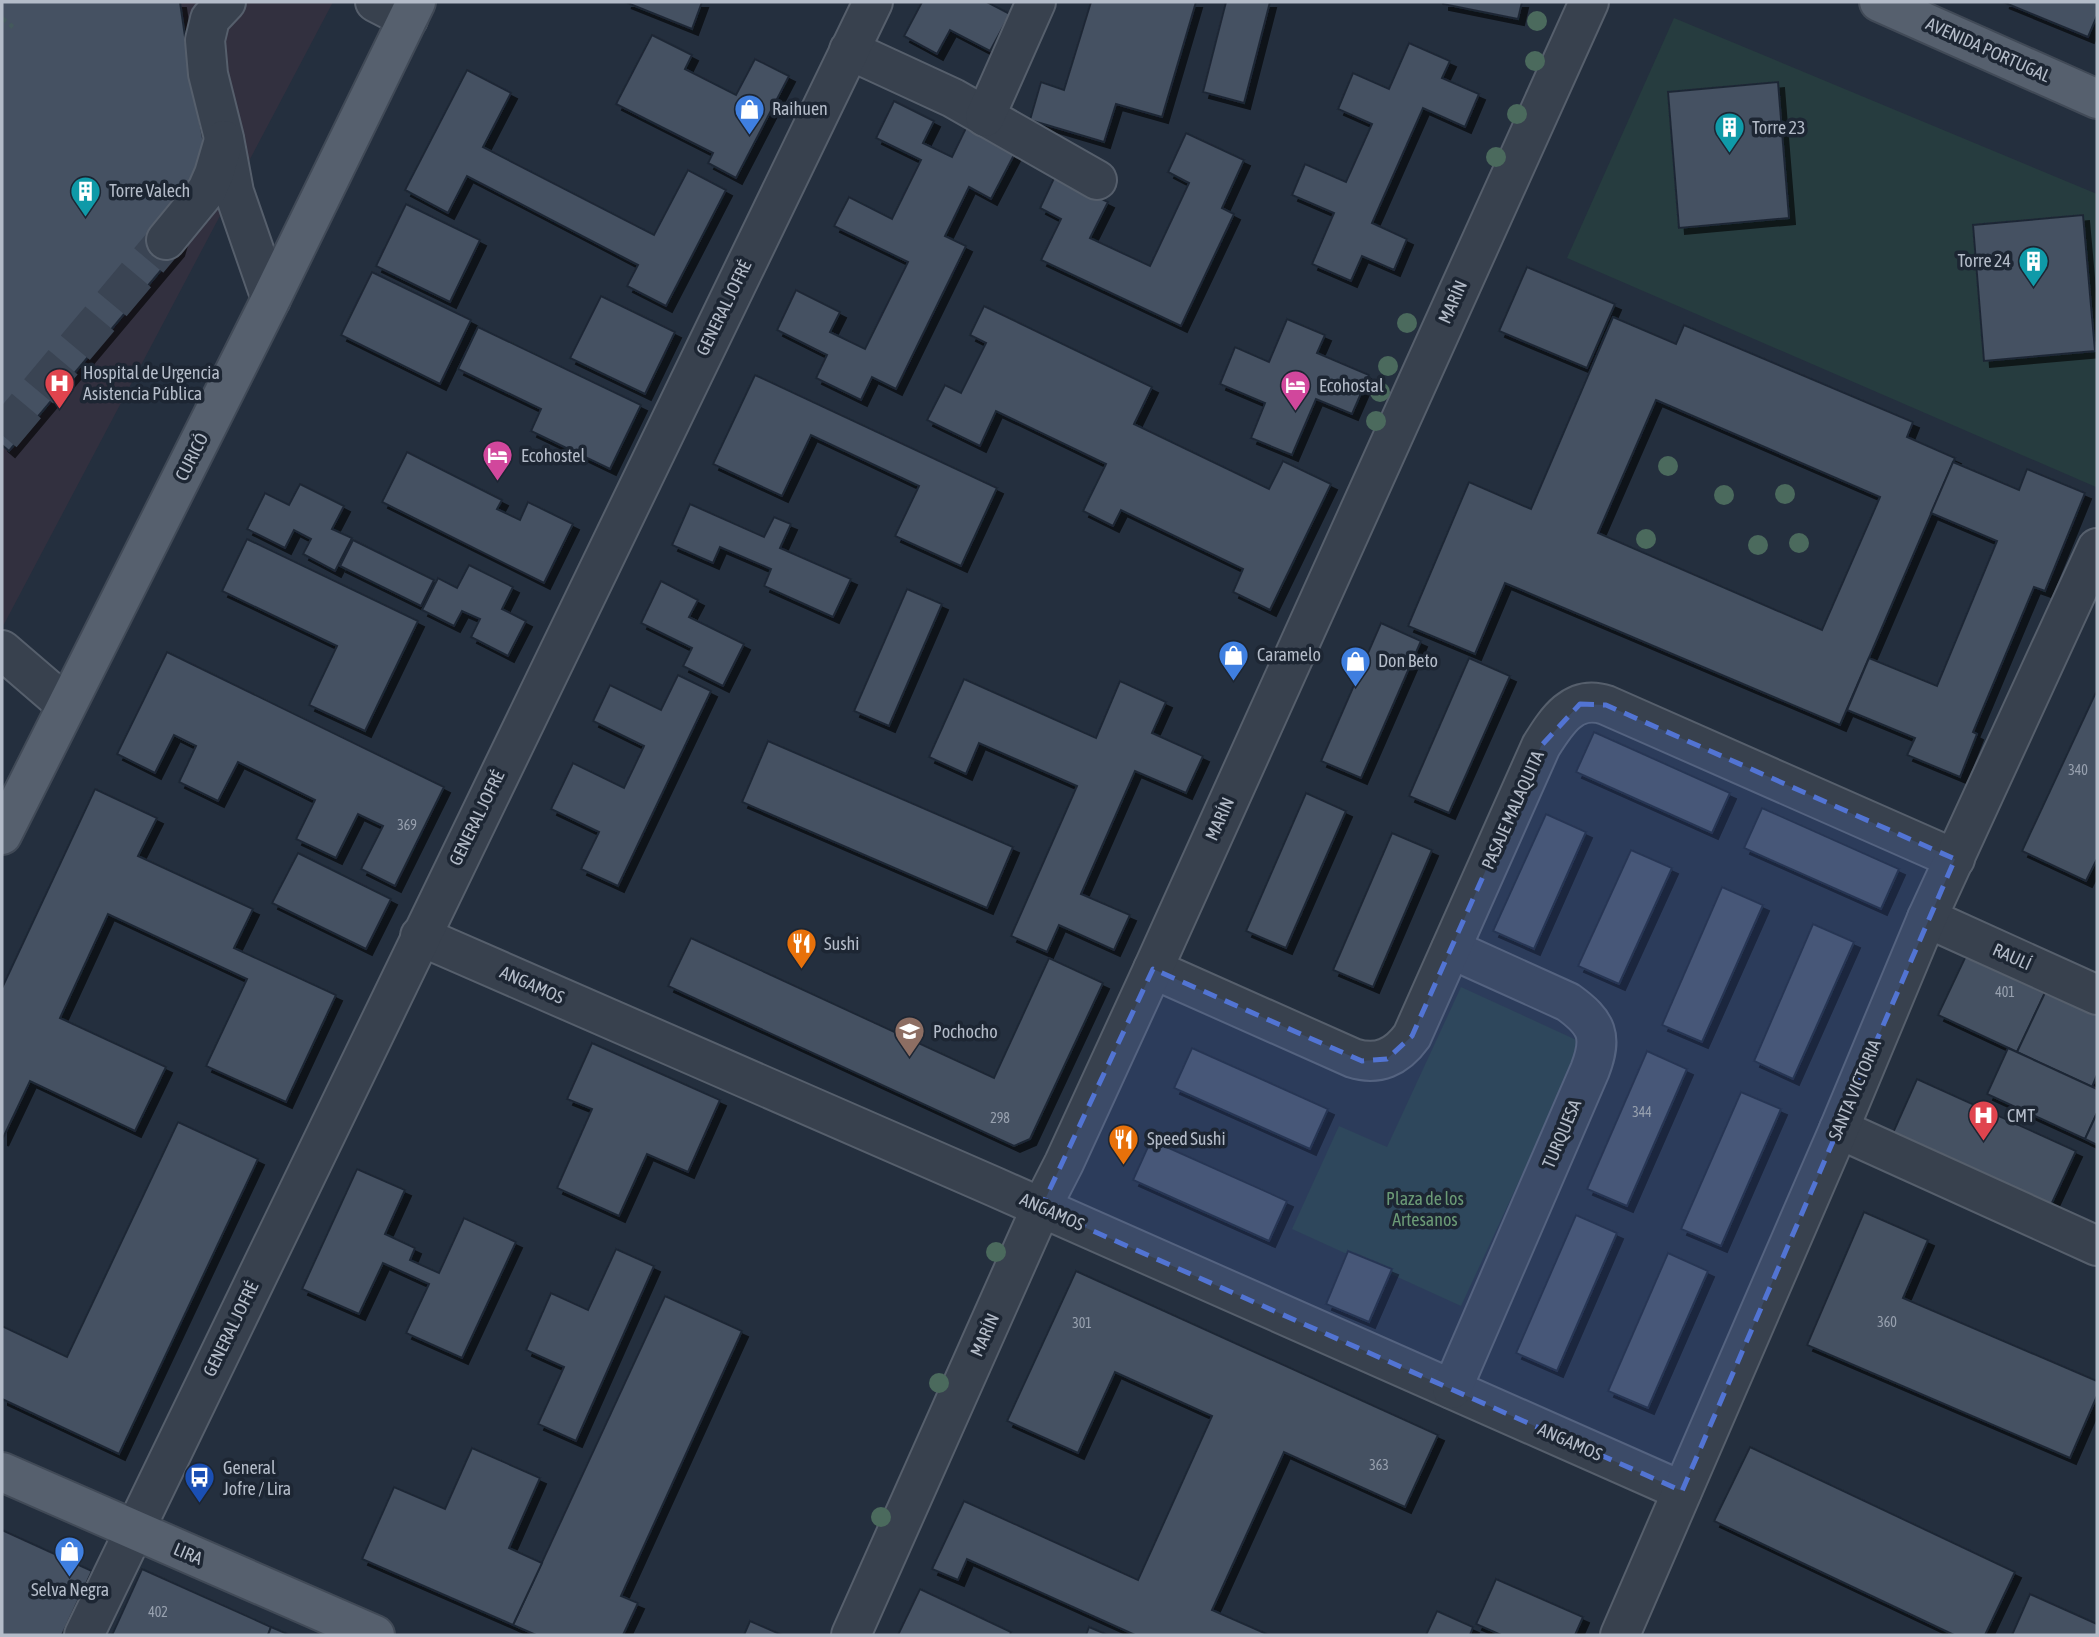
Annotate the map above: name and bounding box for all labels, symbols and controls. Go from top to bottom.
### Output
street label: AVENIDA PORTUGAL [1923,13,2054,86]
shop icon: Raihuen [732,92,766,136]
place label: Raihuen [772,98,828,119]
building icon: Torre 23 [1712,111,1746,155]
place label: Torre 23 [1752,117,1805,138]
building icon: Torre Valech [69,174,103,218]
place label: Torre Valech [109,180,190,201]
building icon: Torre 24 [2017,244,2051,288]
place label: Torre 24 [1958,250,2011,271]
street label: GENERAL JOFRÉ [692,257,756,359]
street label: MARÍN [1434,277,1471,327]
place label: Hospital de Urgencia Asistencia Pública [83,362,220,404]
hospital icon: Hospital de Urgencia Asistencia Pública [43,366,77,410]
hotel icon: Ecohostal [1279,369,1313,413]
place label: Ecohostal [1319,375,1384,396]
street label: CURICÓ [171,429,212,484]
hotel icon: Ecohostel [481,439,515,483]
place label: Ecohostel [521,445,586,466]
shop icon: Caramelo [1217,638,1251,682]
place label: Caramelo [1257,644,1321,665]
shop icon: Don Beto [1338,644,1372,688]
place label: Don Beto [1378,650,1438,671]
street label: PASAJE MALAQUITA [1477,747,1548,872]
house number: 340 [2068,762,2088,778]
street label: GENERAL JOFRÉ [445,767,509,869]
street label: MARÍN [1201,794,1238,844]
house number: 369 [397,817,417,833]
restaurant icon: Sushi [784,927,818,971]
place label: Sushi [824,933,859,954]
street label: RAULÍ [1990,939,2035,974]
street label: ANGAMOS [497,961,568,1008]
house number: 401 [1995,984,2015,1000]
school or university icon: Pochocho [893,1015,927,1059]
place label: Pochocho [933,1021,998,1042]
street label: SANTA VICTORIA [1824,1036,1885,1143]
street label: TURQUESA [1538,1096,1585,1171]
hospital icon: CMT [1967,1099,2001,1143]
house number: 344 [1632,1104,1652,1120]
place label: CMT [2007,1105,2035,1126]
house number: 298 [990,1110,1010,1126]
restaurant icon: Speed Sushi [1107,1122,1141,1166]
place label: Speed Sushi [1147,1128,1226,1149]
street label: ANGAMOS [1017,1188,1088,1235]
park label: Plaza de los Artesanos [1386,1188,1464,1230]
street label: GENERAL JOFRÉ [199,1278,263,1380]
street label: MARÍN [966,1310,1003,1360]
house number: 360 [1877,1314,1897,1330]
house number: 301 [1072,1315,1092,1331]
street label: ANGAMOS [1535,1418,1606,1465]
place label: General Jofre / Lira [223,1457,291,1499]
house number: 363 [1369,1457,1389,1473]
bus stop icon: General Jofre / Lira [183,1461,217,1505]
shop icon: Selva Negra [53,1535,87,1579]
street label: LIRA [171,1538,206,1569]
place label: Selva Negra [31,1579,109,1600]
house number: 402 [148,1604,168,1620]

